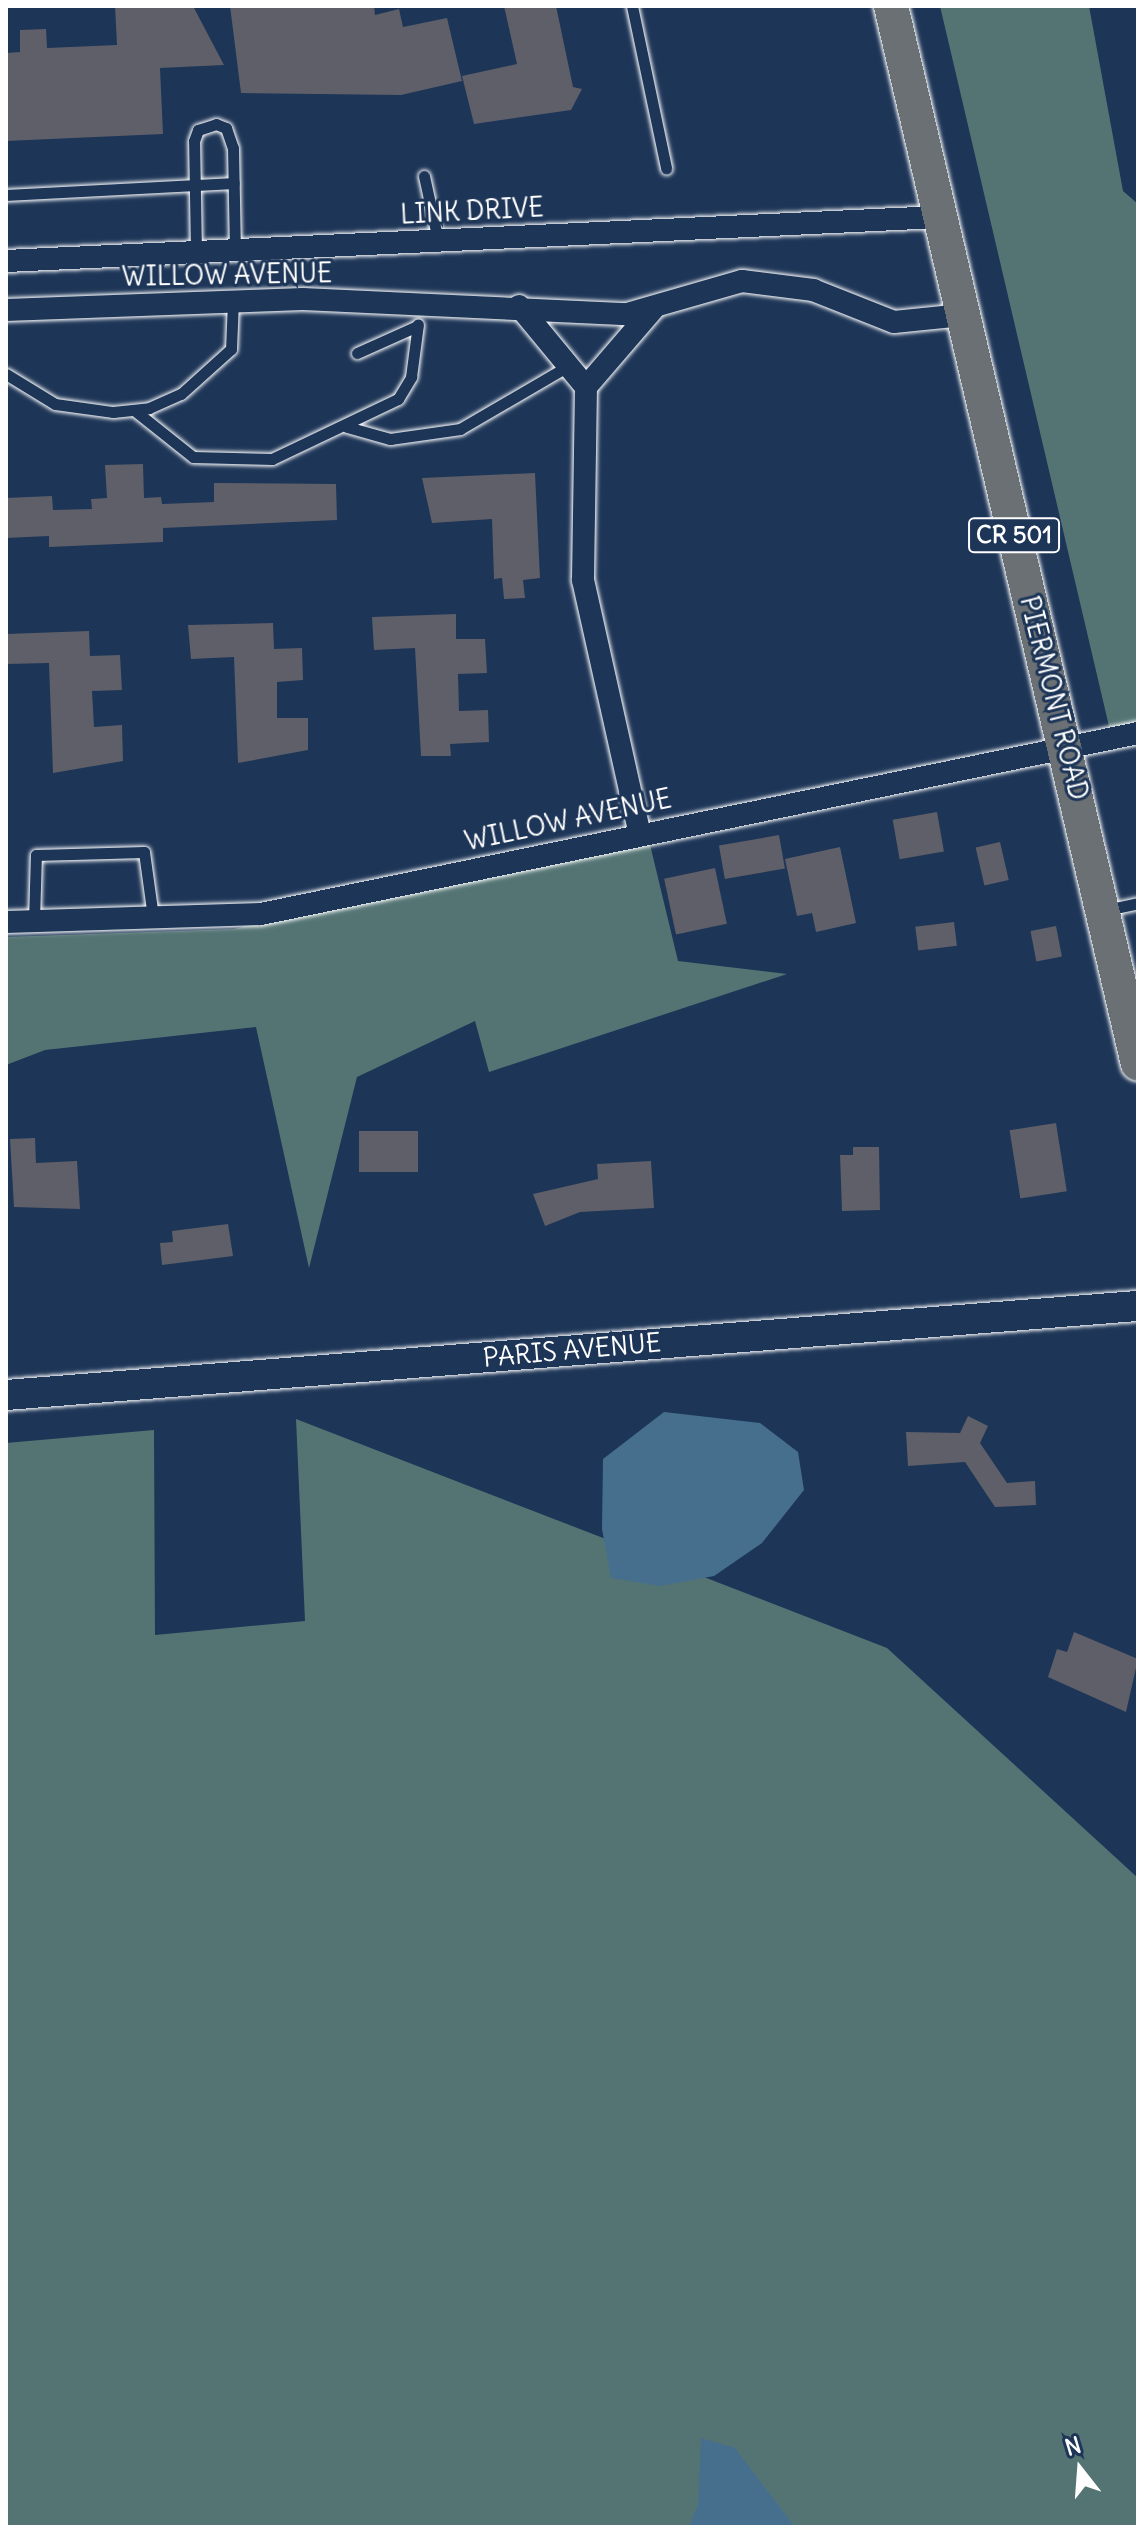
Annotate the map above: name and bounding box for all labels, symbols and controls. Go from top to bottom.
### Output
street label: LINK DRIVE [400,192,544,230]
street label: WILLOW AVENUE [121,258,333,292]
road number: CR 501 [968,515,1060,555]
street label: PIERMONT ROAD [1014,593,1094,803]
street label: WILLOW AVENUE [462,783,674,857]
street label: PARIS AVENUE [482,1327,662,1373]
north arrow [1040,2429,1120,2509]
text: N [1062,2430,1084,2462]

